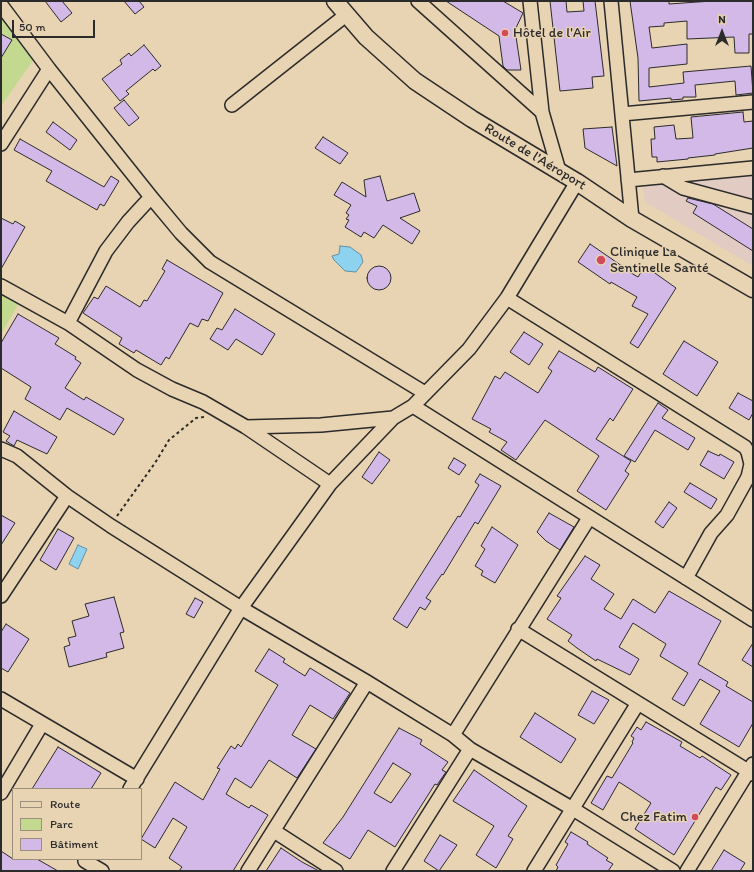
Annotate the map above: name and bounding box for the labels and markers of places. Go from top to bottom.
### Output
place label: Hôtel de l'Air [513,25,591,41]
marker: Hôtel de l'Air [500,28,510,38]
place label: Clinique La Sentinelle Santé [610,244,709,276]
marker: Clinique La Sentinelle Santé [595,254,607,266]
place label: Chez Fatim [620,809,687,825]
marker: Chez Fatim [690,812,700,822]

